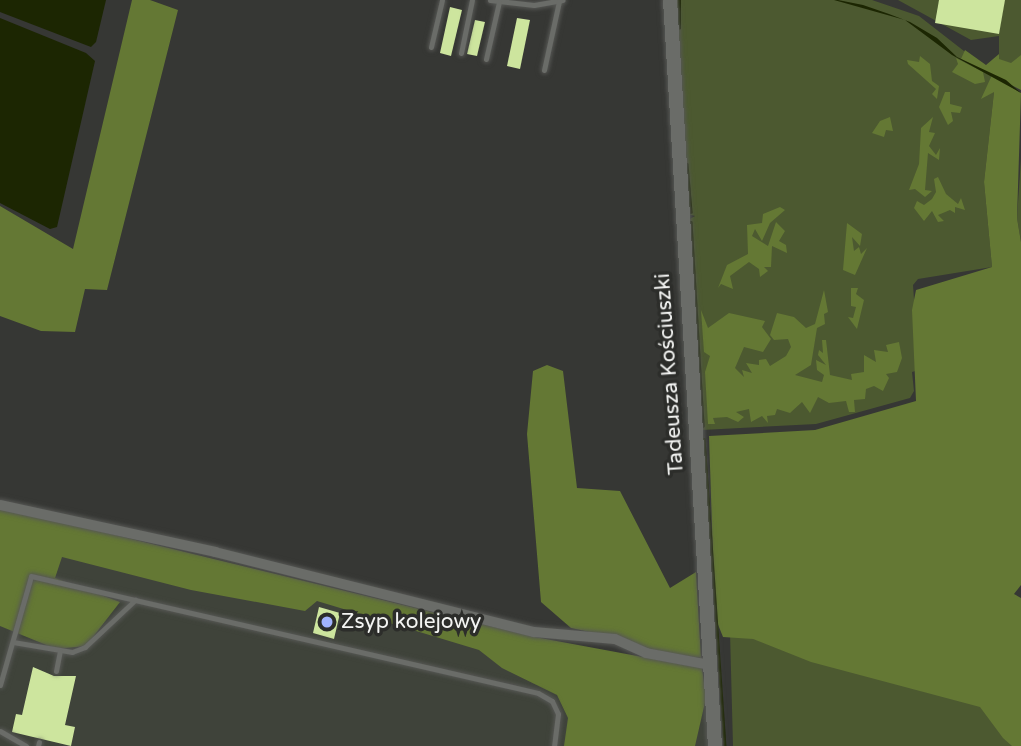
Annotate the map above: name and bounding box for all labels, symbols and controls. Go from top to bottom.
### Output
street label: Tadeusza Kościuszki [650,272,690,476]
place label: Zsyp kolejowy [341,609,481,635]
marker: Zsyp kolejowy [319,614,335,630]

